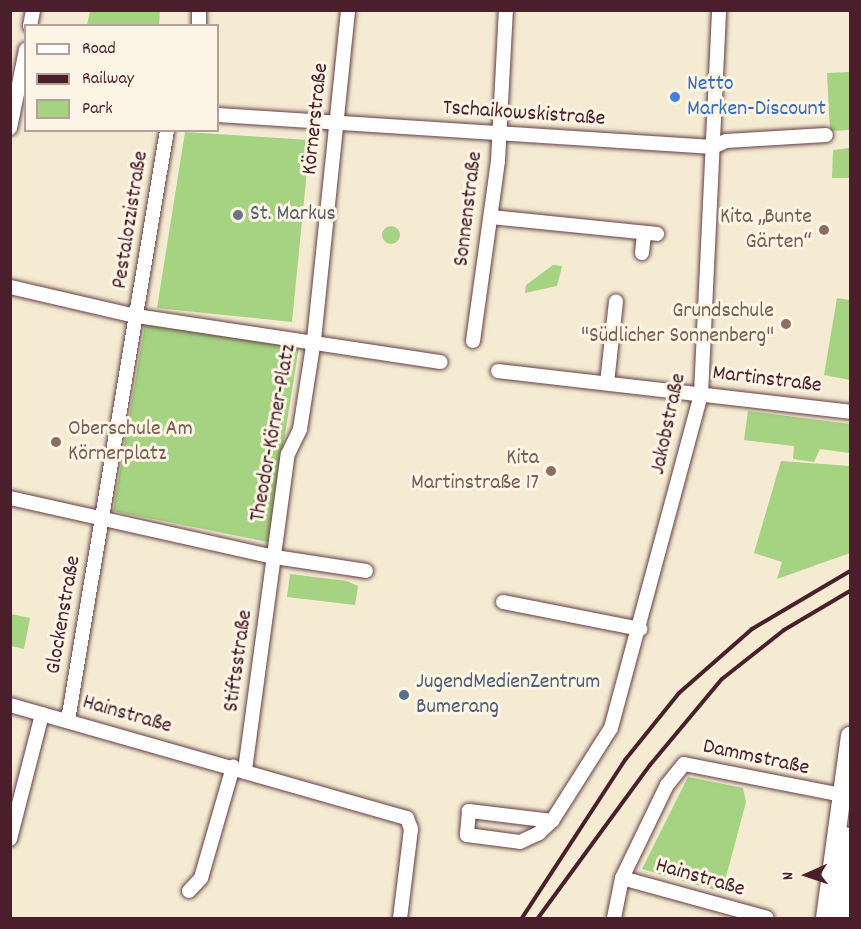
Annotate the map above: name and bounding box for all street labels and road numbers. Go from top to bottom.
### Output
street label: Körnerstraße [297,62,335,176]
street label: Tschaikowskistraße [442,95,606,133]
street label: Pestalozzistraße [107,149,155,291]
street label: Sonnenstraße [449,150,489,268]
street label: Theodor-Körner-Platz [245,342,303,524]
street label: Martinstraße [711,360,823,400]
street label: Jakobstraße [645,371,693,477]
street label: Glockenstraße [41,554,87,676]
street label: Stiftsstraße [219,608,259,714]
street label: Hainstraße [79,690,175,740]
street label: Dammstraße [700,734,812,782]
street label: Hainstraße [652,853,748,903]

